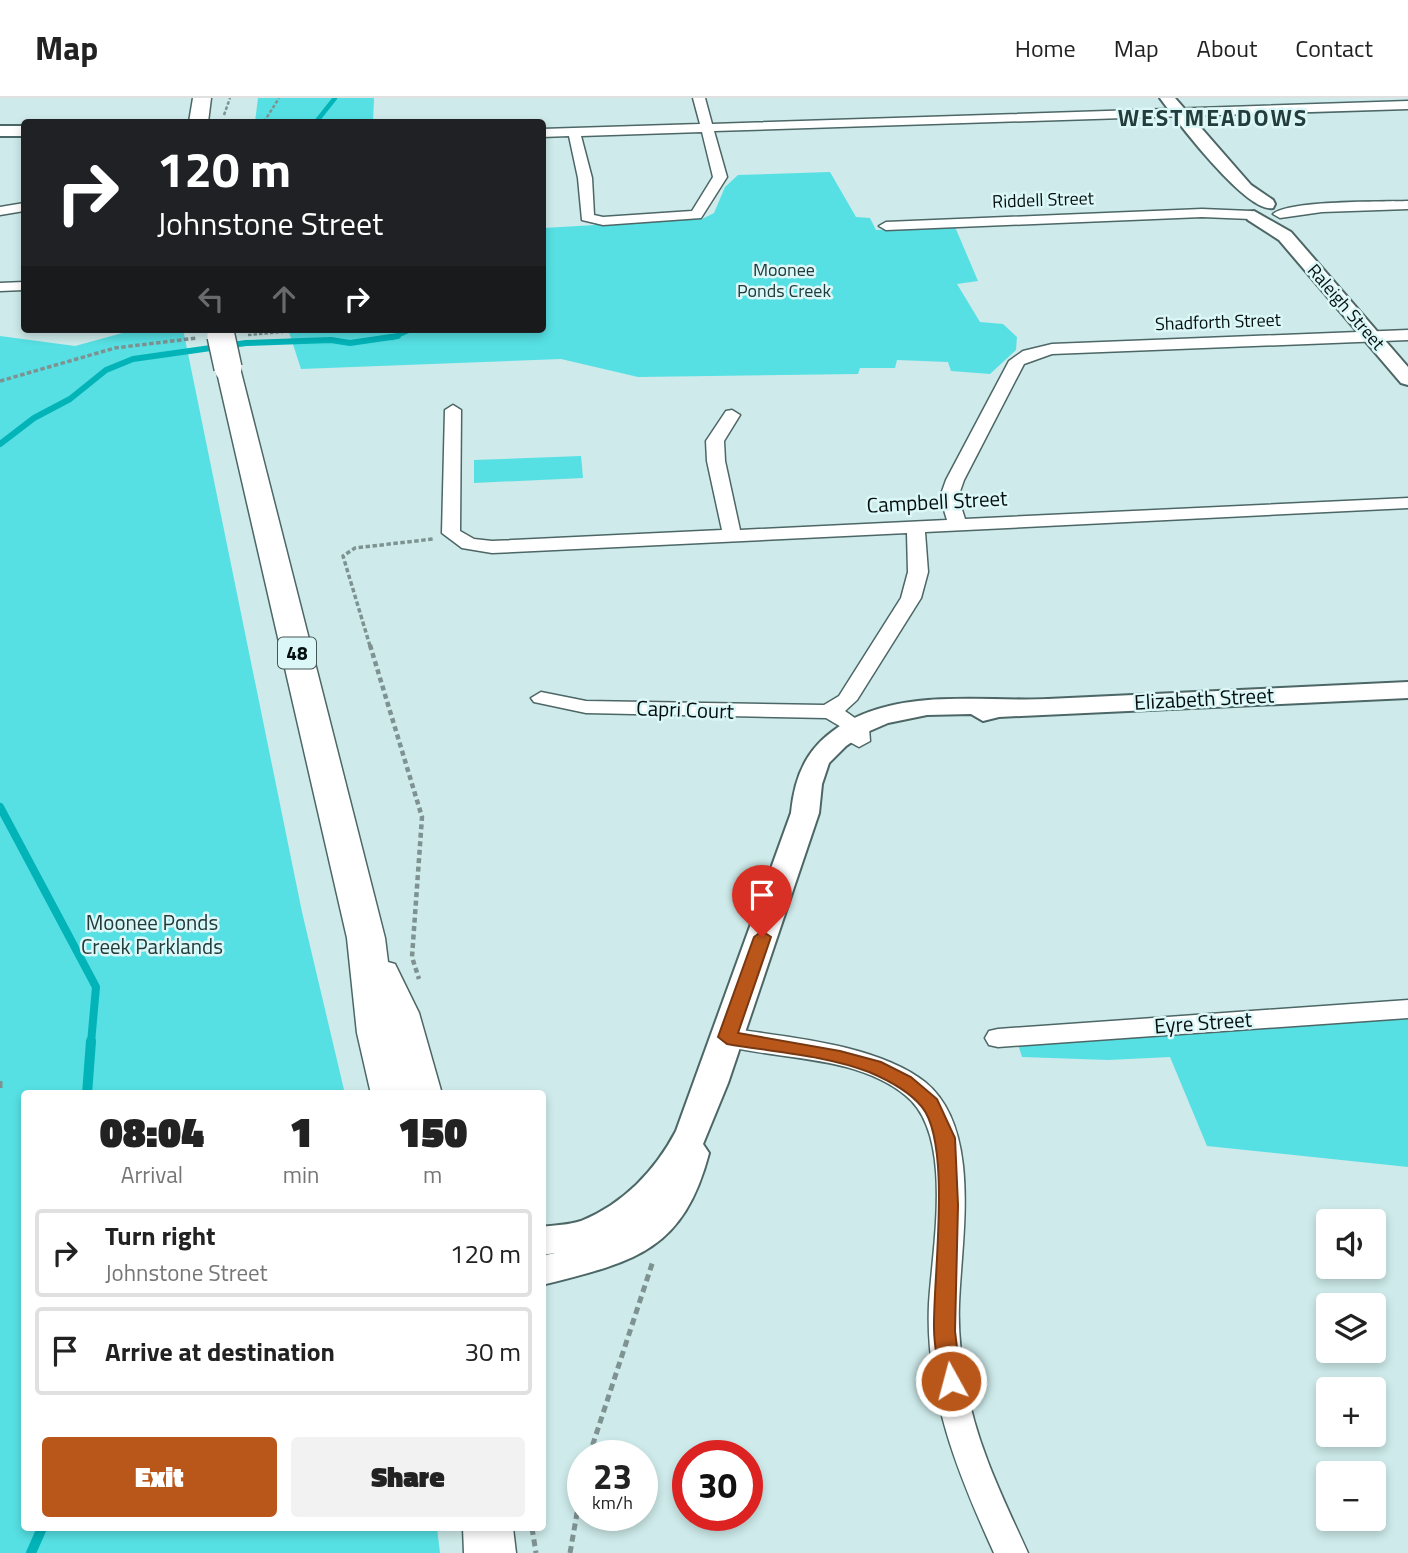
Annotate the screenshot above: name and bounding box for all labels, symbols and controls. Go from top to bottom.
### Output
text: Map [35,23,98,73]
text: Home [1015,30,1076,66]
text: Map [1114,30,1159,66]
text: About [1197,30,1257,66]
text: Contact [1295,30,1373,66]
district label: WESTMEADOWS [1118,100,1308,135]
text: 120 m [157,131,291,206]
icon: right [42,147,133,238]
street label: Riddell Street [992,184,1095,215]
text: Johnstone Street [157,199,383,247]
park label: Moonee Ponds Creek [737,256,831,304]
street label: Raleigh Street [1301,258,1392,356]
icon: left [192,280,230,318]
icon: ahead [265,280,303,318]
icon: right [338,280,376,318]
street label: Shadforth Street [1155,306,1282,337]
street label: Campbell Street [866,481,1009,521]
road number: 48 [278,638,316,668]
street label: Elizabeth Street [1133,678,1275,718]
street label: Capri Court [636,691,735,727]
pin [732,865,792,937]
icon: arrive [743,876,781,914]
park label: Moonee Ponds Creek Parklands [81,906,223,962]
street label: Eyre Street [1153,1003,1254,1041]
text: 08:04 [100,1099,204,1163]
text: 1 [290,1099,313,1163]
text: 150 [398,1099,467,1163]
text: Arrival [121,1157,183,1192]
text: min [283,1157,319,1192]
text: m [423,1157,442,1192]
map controls [1316,1209,1386,1531]
button: sound [1316,1209,1386,1279]
text: Turn right [105,1216,216,1255]
icon: right [46,1234,84,1272]
text: 120 m [450,1234,521,1273]
text: Johnstone Street [105,1255,268,1290]
button: layers [1316,1293,1386,1363]
icon: arrive [46,1332,84,1370]
text: Arrive at destination [105,1332,335,1371]
text: 30 m [464,1332,521,1371]
position arrow [914,1344,988,1418]
button: + [1316,1377,1386,1447]
button: Exit [42,1437,277,1517]
button: Share [291,1437,525,1517]
speed limit sign: 30 [672,1440,763,1531]
text: 23 [593,1449,632,1503]
button: − [1316,1461,1386,1531]
text: km/h [592,1489,633,1516]

